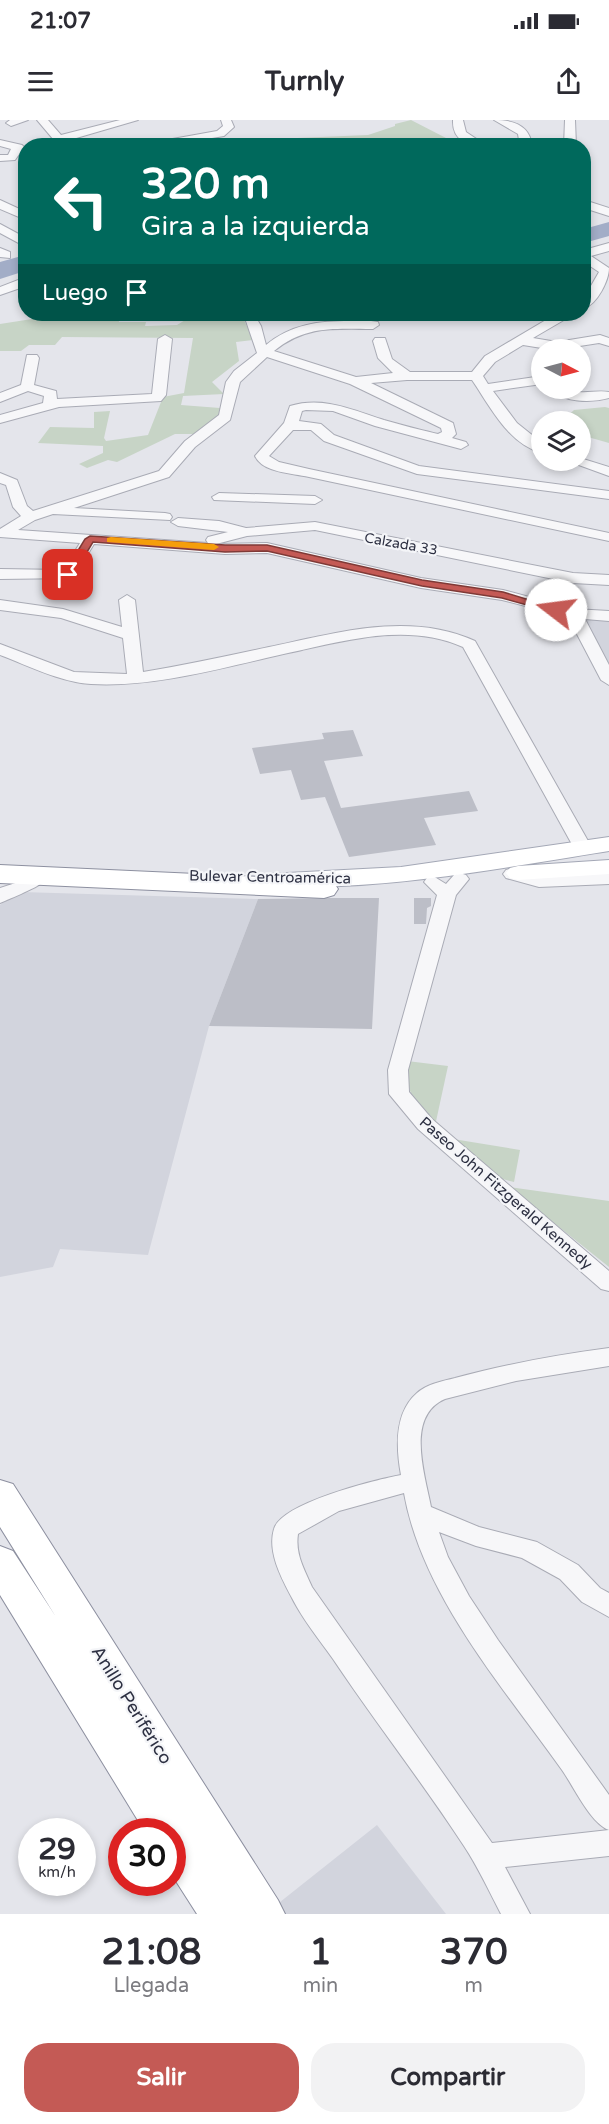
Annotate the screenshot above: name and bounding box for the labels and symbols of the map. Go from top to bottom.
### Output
north arrow [531,339,591,399]
street label: Calzada 33 [363,529,439,559]
pin [42,549,93,600]
position arrow [524,578,588,642]
street label: Bulevar Centroamérica [189,867,351,887]
street label: Paseo John Fitzgerald Kennedy [416,1113,596,1273]
street label: Anillo Periférico [87,1642,177,1768]
speed limit sign: 30 [108,1818,186,1896]

